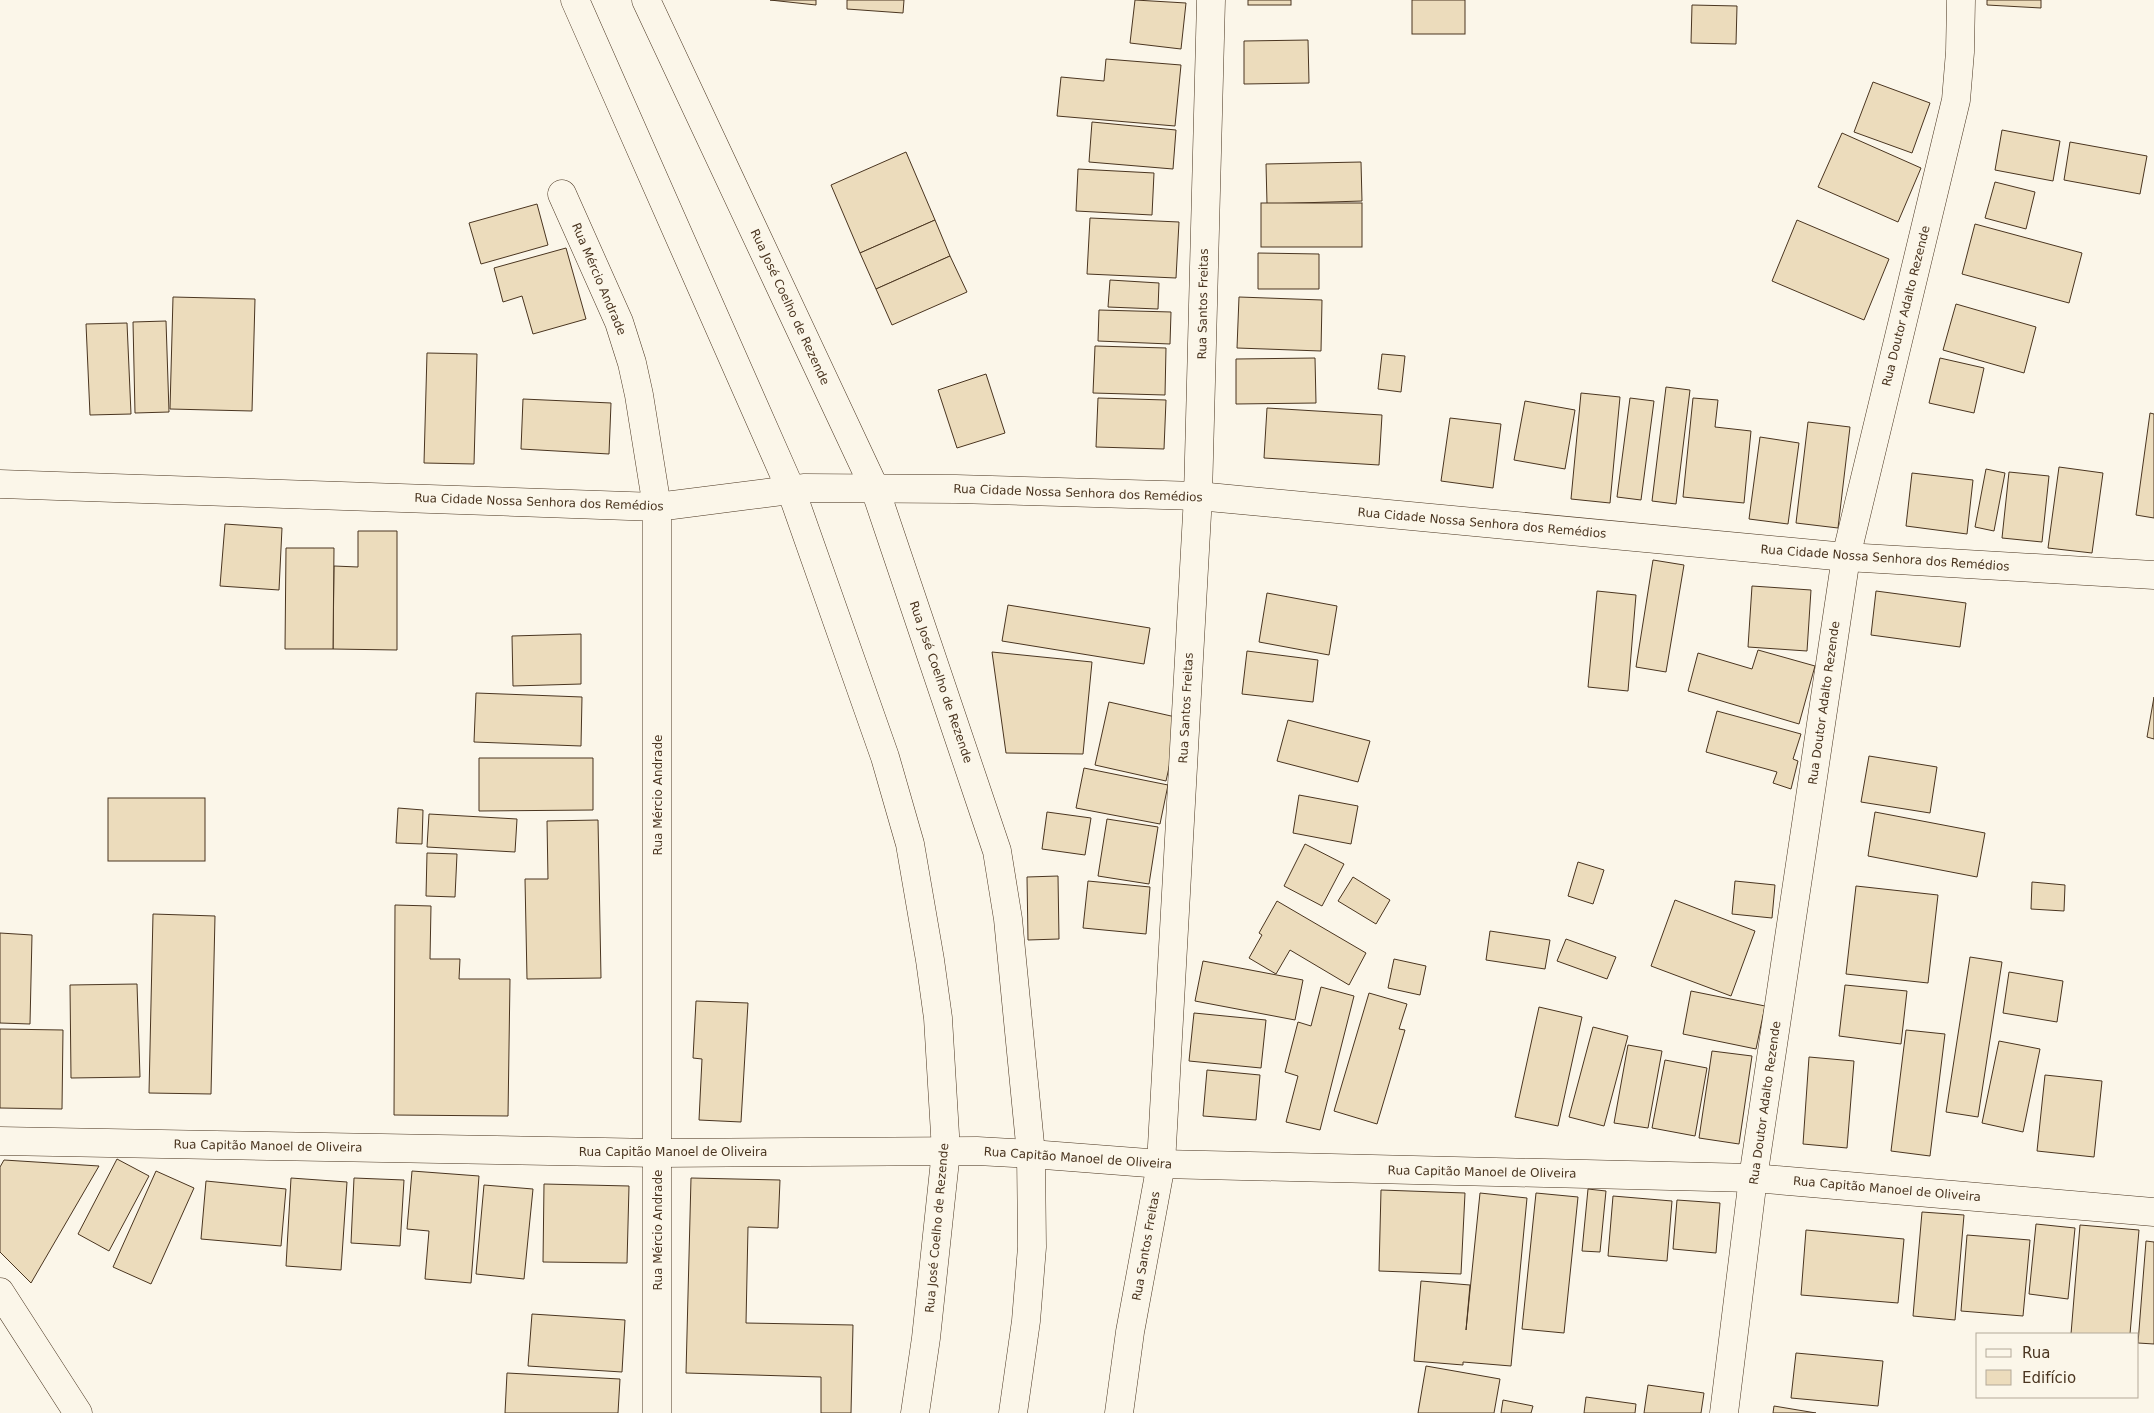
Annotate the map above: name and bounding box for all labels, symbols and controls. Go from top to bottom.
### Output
street label: Rua Mércio Andrade [569,221,629,337]
street label: Rua Doutor Adalto Rezende [1879,224,1933,388]
street label: Rua José Coelho de Rezende [748,227,832,387]
street label: Rua Santos Freitas [1195,248,1211,360]
street label: Rua Cidade Nossa Senhora dos Remédios [953,482,1203,504]
street label: Rua Cidade Nossa Senhora dos Remédios [414,491,664,513]
street label: Rua Cidade Nossa Senhora dos Remédios [1357,505,1607,541]
street label: Rua Cidade Nossa Senhora dos Remédios [1760,542,2010,574]
street label: Rua José Coelho de Rezende [907,599,975,765]
street label: Rua Doutor Adalto Rezende [1806,620,1842,786]
street label: Rua Santos Freitas [1176,652,1196,764]
street label: Rua Mércio Andrade [651,735,665,855]
street label: Rua Doutor Adalto Rezende [1747,1020,1783,1186]
street label: Rua Capitão Manoel de Oliveira [174,1137,362,1155]
street label: Rua José Coelho de Rezende [923,1143,951,1313]
street label: Rua Capitão Manoel de Oliveira [983,1144,1173,1172]
street label: Rua Capitão Manoel de Oliveira [579,1145,767,1159]
street label: Rua Capitão Manoel de Oliveira [1388,1163,1576,1181]
street label: Rua Mércio Andrade [651,1170,665,1290]
street label: Rua Capitão Manoel de Oliveira [1792,1174,1982,1204]
street label: Rua Santos Freitas [1129,1190,1163,1302]
legend [1976,1333,2139,1398]
text: Rua [2022,1344,2050,1362]
text: Edifício [2022,1369,2076,1387]

